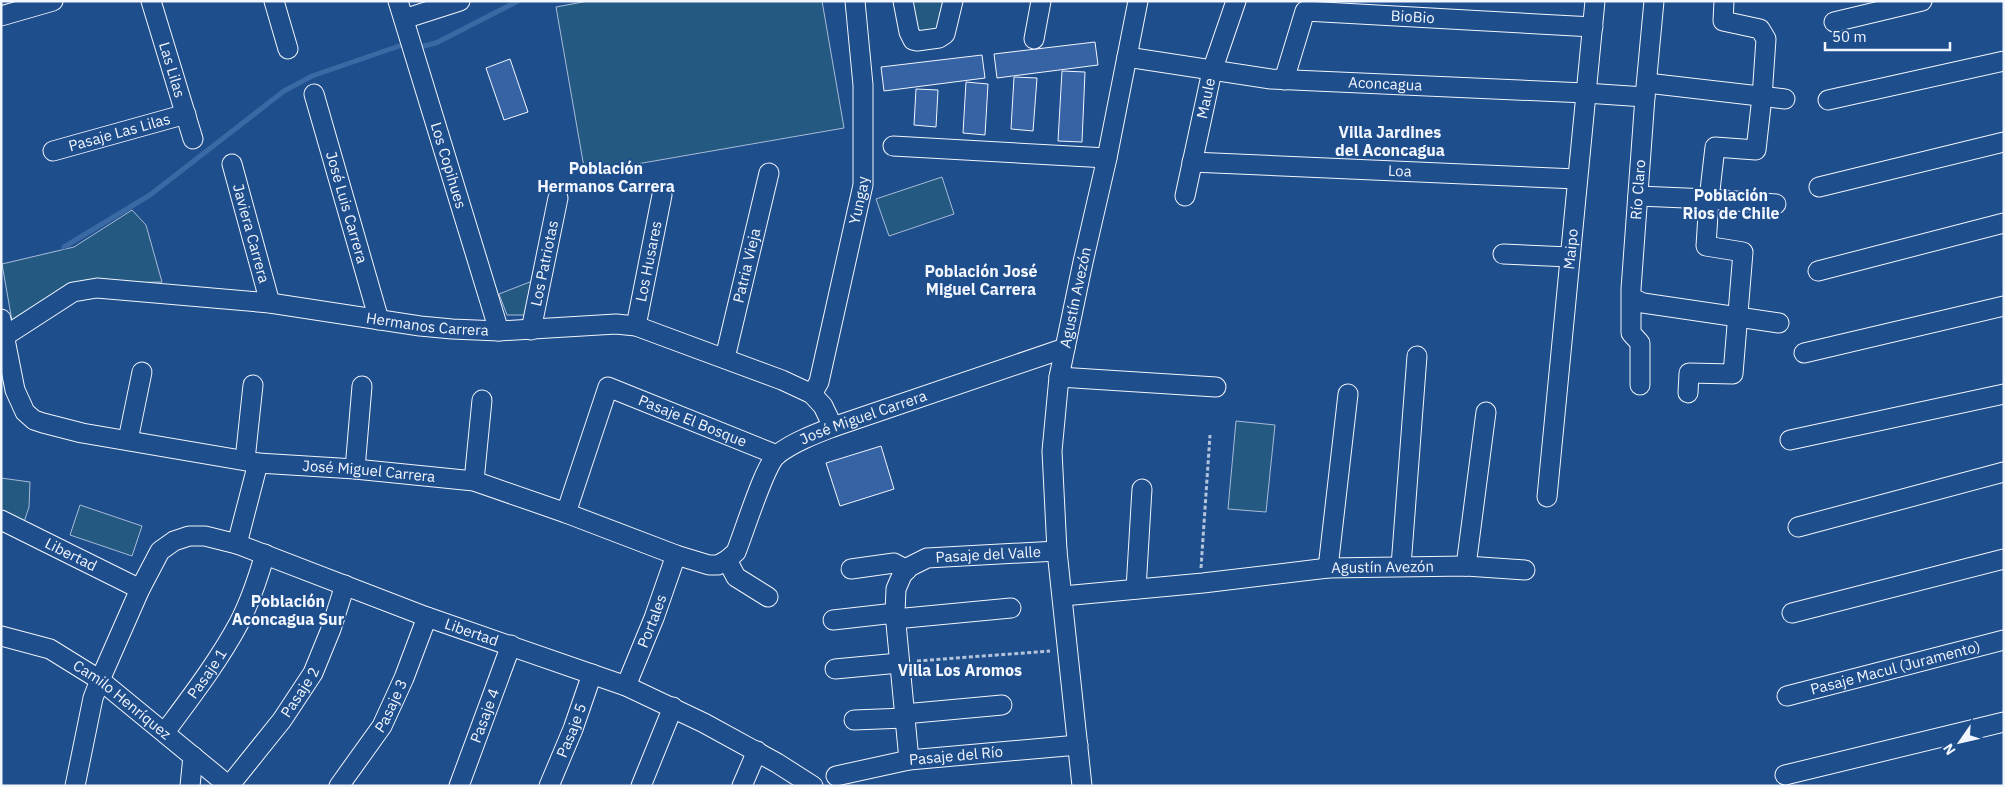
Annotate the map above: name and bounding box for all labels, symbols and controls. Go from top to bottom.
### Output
street label: BioBio [1390,6,1435,27]
scale bar [1825,20,1950,52]
text: 50 m [1832,27,1867,46]
street label: Las Lilas [155,40,190,100]
street label: Aconcagua [1348,72,1423,95]
street label: Maule [1192,76,1219,120]
street label: Pasaje Las Lilas [66,109,172,155]
street label: Los Copihues [427,120,471,211]
district label: Villa Jardines del Aconcagua [1335,122,1445,160]
street label: José Luis Carrera [322,149,372,265]
district label: Población Hermanos Carrera [537,158,675,196]
street label: Río Claro [1626,159,1649,221]
street label: Loa [1388,161,1412,181]
street label: Yungay [844,176,872,226]
street label: Javiera Carrera [229,182,274,285]
district label: Población Rios de Chile [1682,185,1780,223]
street label: Los Patriotas [526,219,562,308]
street label: Los Husares [631,219,666,303]
street label: Patria Vieja [728,226,765,305]
street label: Maipo [1559,228,1582,270]
street label: Agustín Avezón [1055,245,1095,350]
district label: Población José Miguel Carrera [924,261,1038,299]
street label: Hermanos Carrera [365,308,489,340]
street label: José Miguel Carrera [797,386,929,449]
street label: Pasaje El Bosque [636,390,750,451]
street label: José Miguel Carrera [302,456,436,486]
street label: Libertad [42,533,100,575]
street label: Pasaje del Valle [935,542,1041,567]
street label: Agustín Avezón [1331,556,1434,577]
district label: Población Aconcagua Sur [232,591,345,629]
street label: Portales [633,592,671,650]
street label: Libertad [442,614,501,650]
street label: Pasaje Macul (Juramento) [1808,636,1982,699]
street label: Pasaje 1 [183,645,231,702]
street label: Camilo Henríquez [70,656,175,744]
district label: Villa Los Aromos [898,660,1022,680]
street label: Pasaje 2 [276,664,323,721]
street label: Pasaje 3 [370,676,411,736]
street label: Pasaje 4 [466,685,503,745]
street label: Pasaje 5 [552,701,590,760]
north arrow [1935,717,1985,767]
text: N [1939,740,1960,759]
street label: Pasaje del Río [908,742,1004,769]

